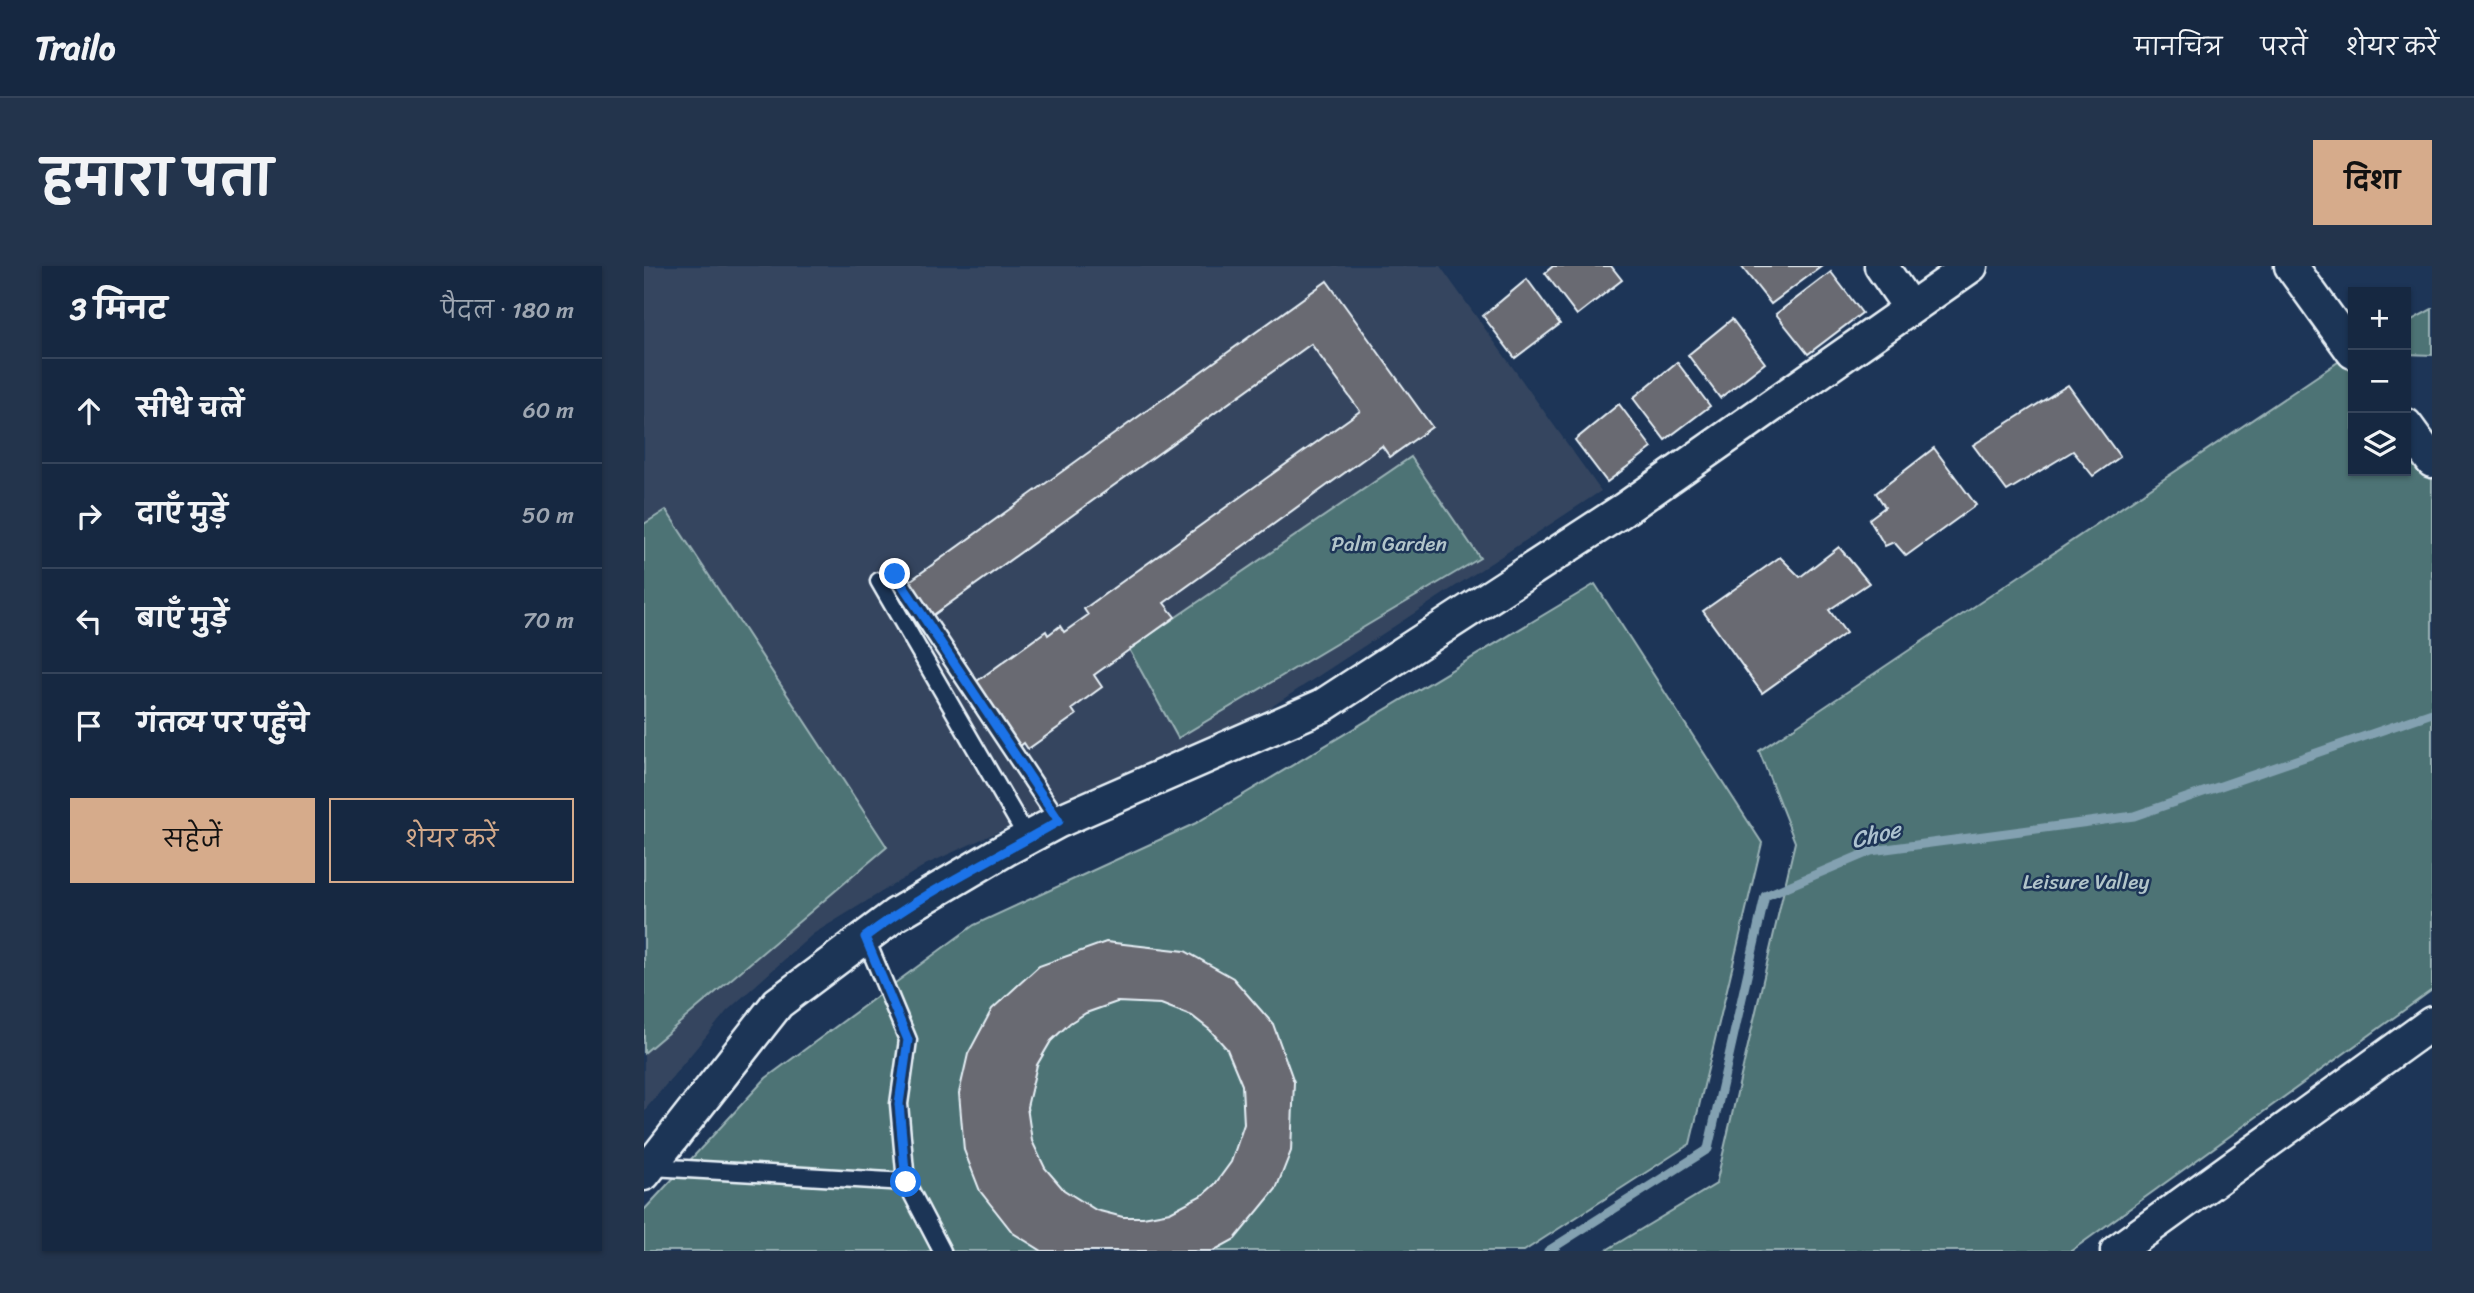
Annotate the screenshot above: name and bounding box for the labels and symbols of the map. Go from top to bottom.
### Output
park label: Palm Garden [1331,525,1447,563]
route end [879,558,910,589]
water label: Choe [1847,809,1907,861]
park label: Leisure Valley [2023,863,2149,901]
route start [890,1166,921,1197]

